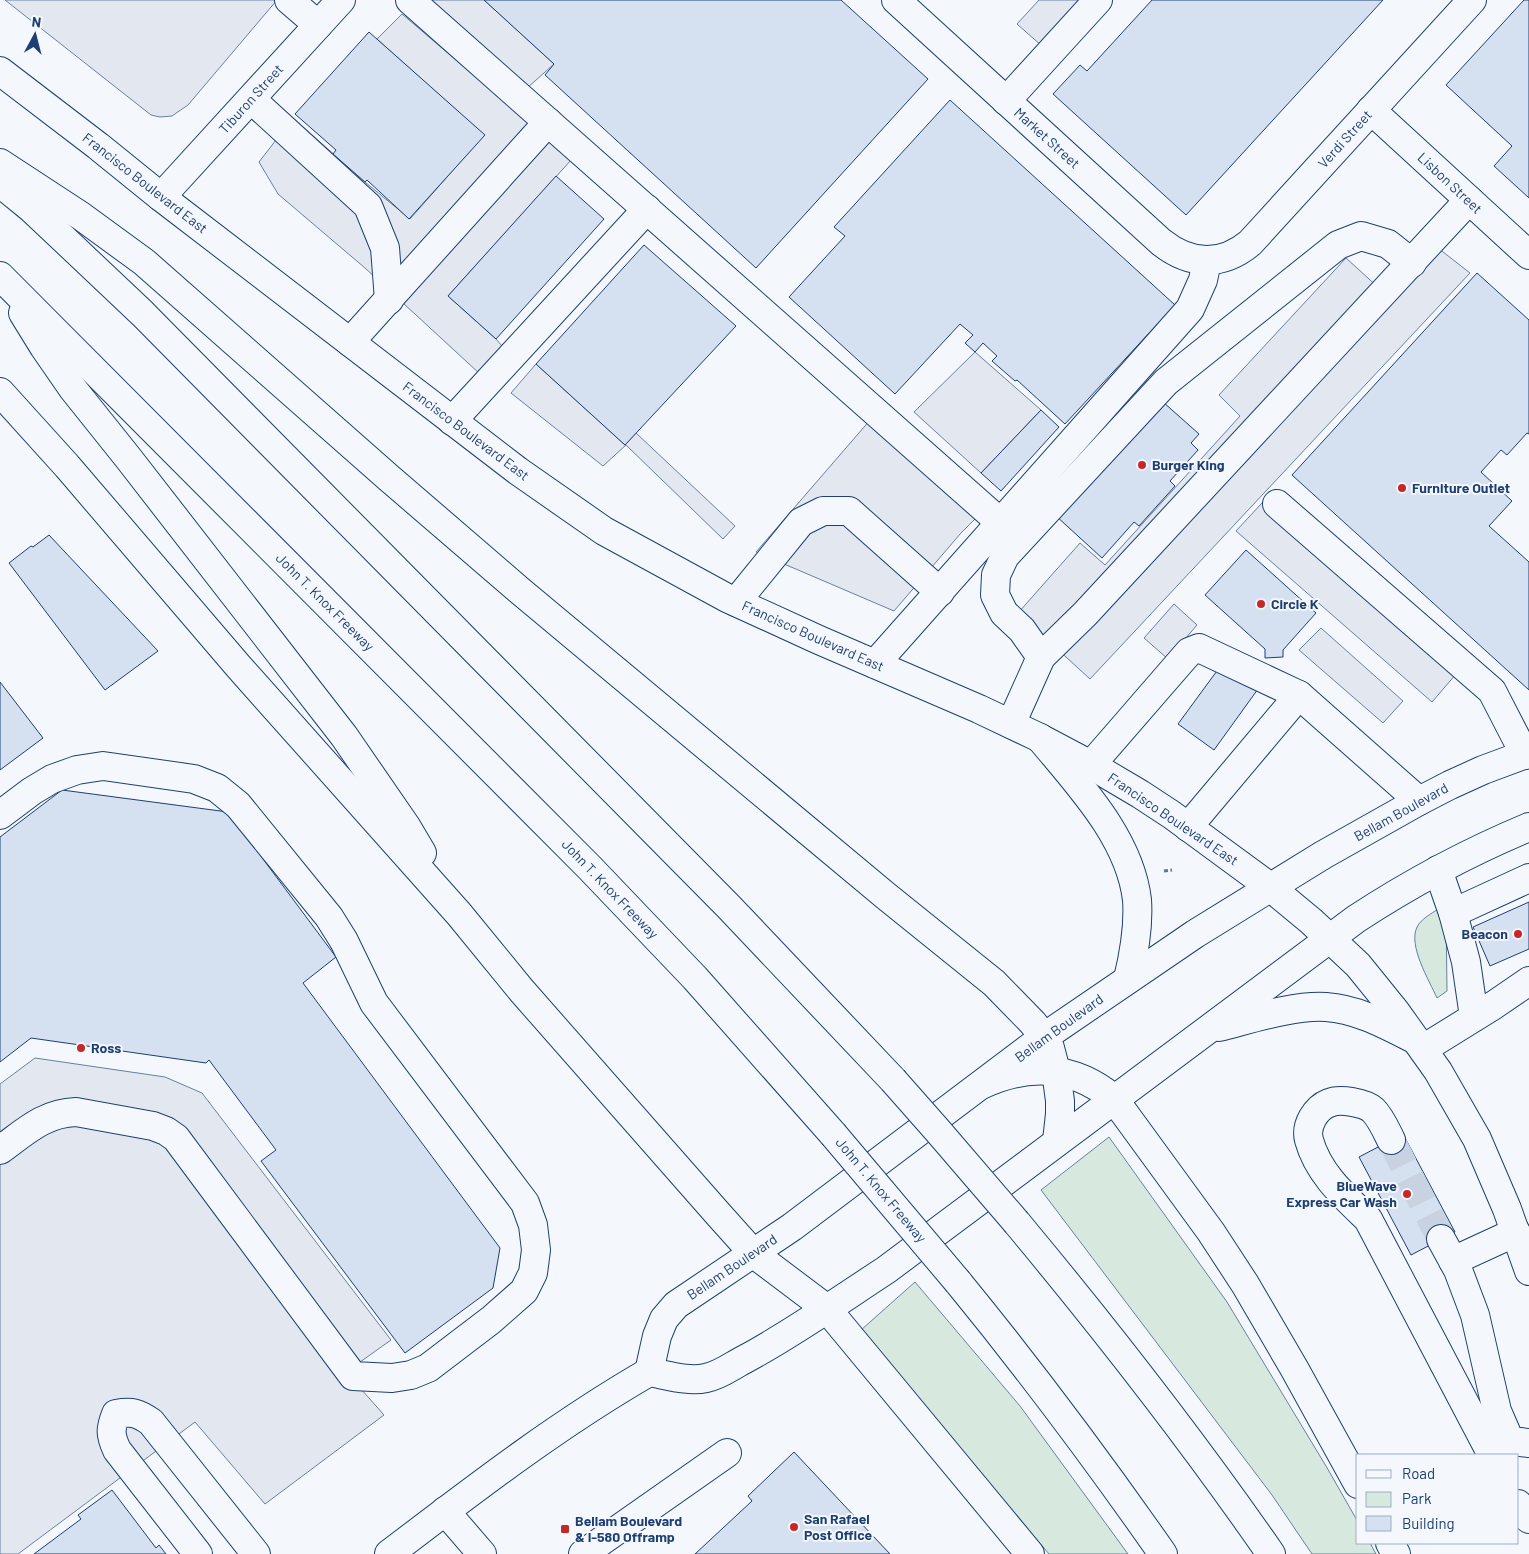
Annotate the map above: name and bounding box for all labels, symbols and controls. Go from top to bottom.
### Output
north arrow [10,10,60,60]
text: N [31,13,42,31]
street label: Tiburon Street [215,60,286,137]
street label: Market Street [1011,104,1084,172]
street label: Verdi Street [1314,106,1375,171]
street label: Francisco Boulevard East [80,129,211,237]
street label: Lisbon Street [1415,148,1486,217]
street label: Francisco Boulevard East [400,378,533,484]
place label: Burger King [1152,456,1225,473]
marker: Burger King [1136,459,1148,471]
place label: Furniture Outlet [1412,479,1510,496]
marker: Furniture Outlet [1396,482,1408,494]
street label: John T. Knox Freeway [273,549,378,655]
place label: Circle K [1271,595,1319,612]
street label: Francisco Boulevard East [740,597,887,675]
marker: Circle K [1255,598,1267,610]
street label: Francisco Boulevard East [1105,769,1242,869]
street label: Bellam Boulevard [1351,779,1451,844]
street label: John T. Knox Freeway [558,835,663,942]
place label: Beacon [1461,925,1508,942]
marker: Beacon [1512,928,1524,940]
street label: Bellam Boulevard [1011,990,1106,1065]
place label: Ross [91,1039,121,1056]
marker: Ross [75,1042,87,1054]
street label: John T. Knox Freeway [833,1134,931,1246]
place label: BlueWave Express Car Wash [1286,1177,1397,1210]
marker: BlueWave Express Car Wash [1401,1188,1413,1200]
street label: Bellam Boulevard [683,1230,780,1303]
legend [1356,1454,1519,1544]
text: Road [1402,1464,1435,1482]
text: Park [1402,1489,1432,1507]
place label: San Rafael Post Office [804,1510,873,1543]
place label: Bellam Boulevard & I-580 Offramp [575,1512,682,1545]
text: Building [1402,1514,1455,1532]
marker: San Rafael Post Office [788,1521,800,1533]
marker: Bellam Boulevard & I-580 Offramp [559,1523,571,1535]

